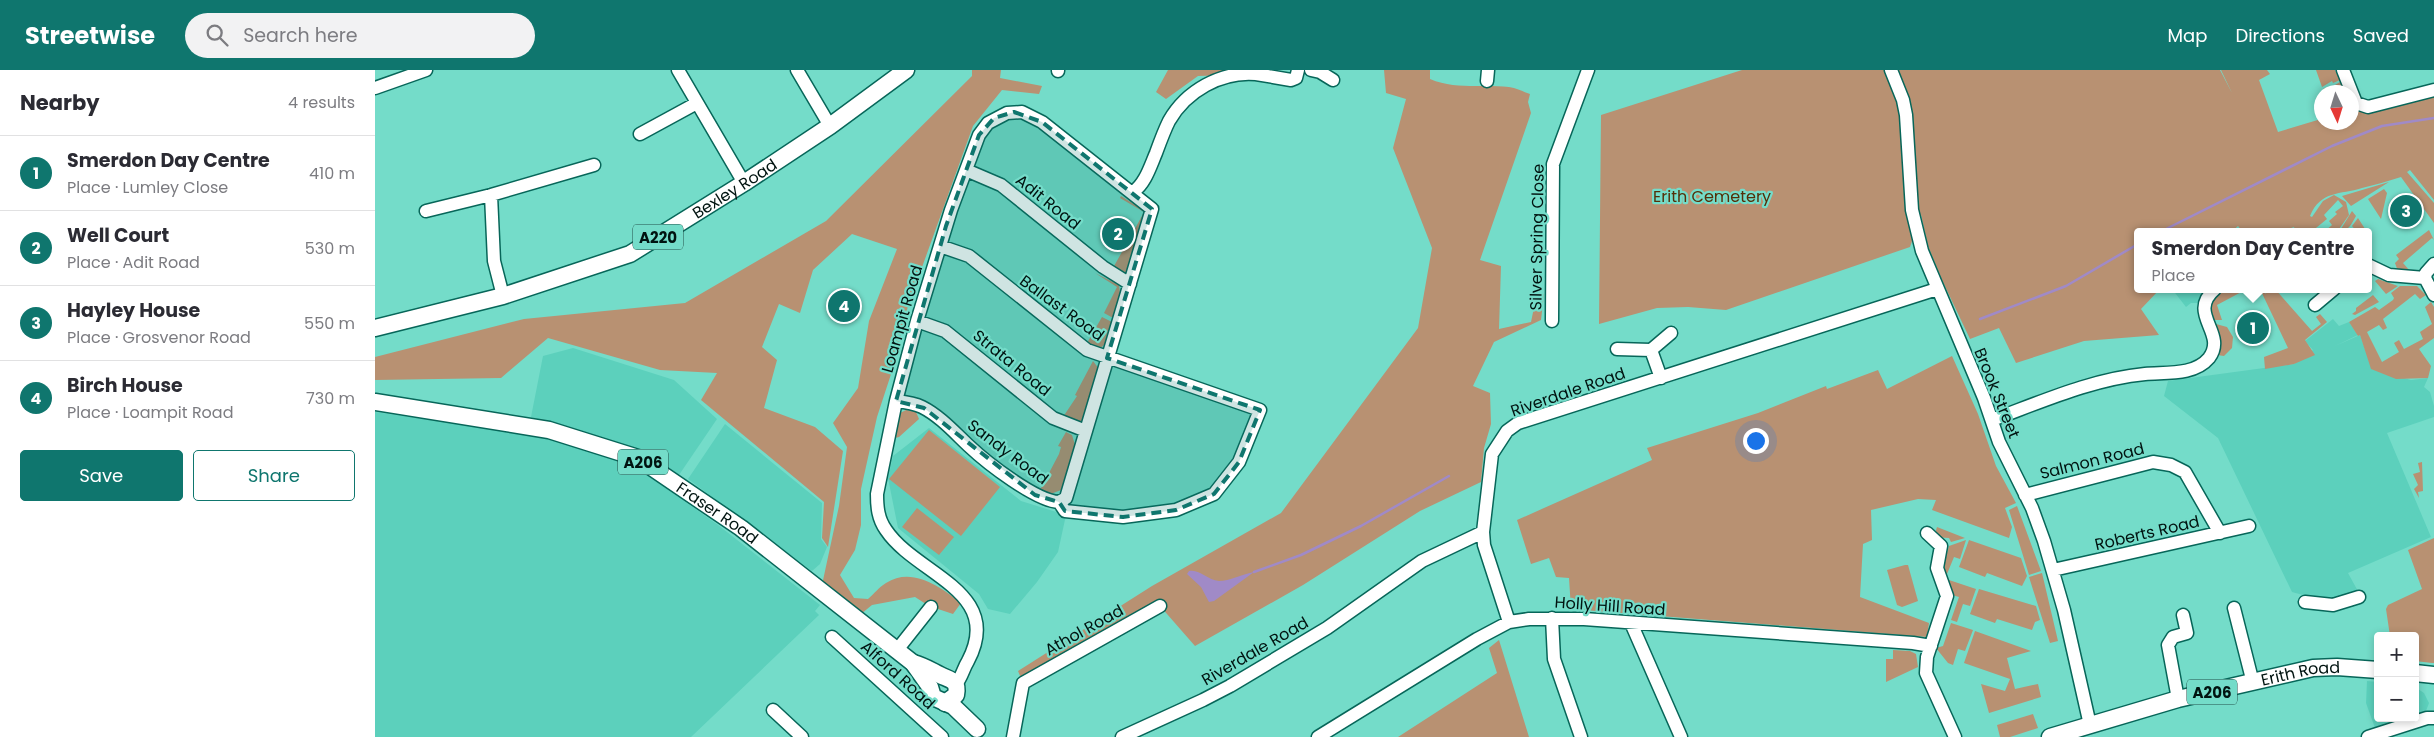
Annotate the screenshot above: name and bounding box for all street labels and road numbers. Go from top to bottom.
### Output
street label: Bexley Road [688,153,781,224]
street label: Silver Spring Close [1524,163,1550,311]
street label: Adit Road [1011,169,1085,235]
road number: A220 [633,224,683,250]
street label: Loampit Road [876,263,928,375]
street label: Ballast Road [1015,269,1109,347]
street label: Strata Road [968,324,1056,402]
street label: Brook Street [1968,344,2026,442]
street label: Riverdale Road [1508,362,1628,422]
street label: Sandy Road [963,414,1053,490]
street label: Salmon Road [2037,437,2147,485]
road number: A206 [618,450,668,474]
street label: Fraser Road [672,476,763,549]
street label: Roberts Road [2092,510,2202,556]
street label: Holly Hill Road [1554,591,1666,621]
street label: Athol Road [1040,599,1128,661]
street label: Riverdale Road [1197,611,1313,691]
street label: Alford Road [856,635,940,715]
street label: Erith Road [2259,655,2340,691]
road number: A206 [2187,680,2237,704]

